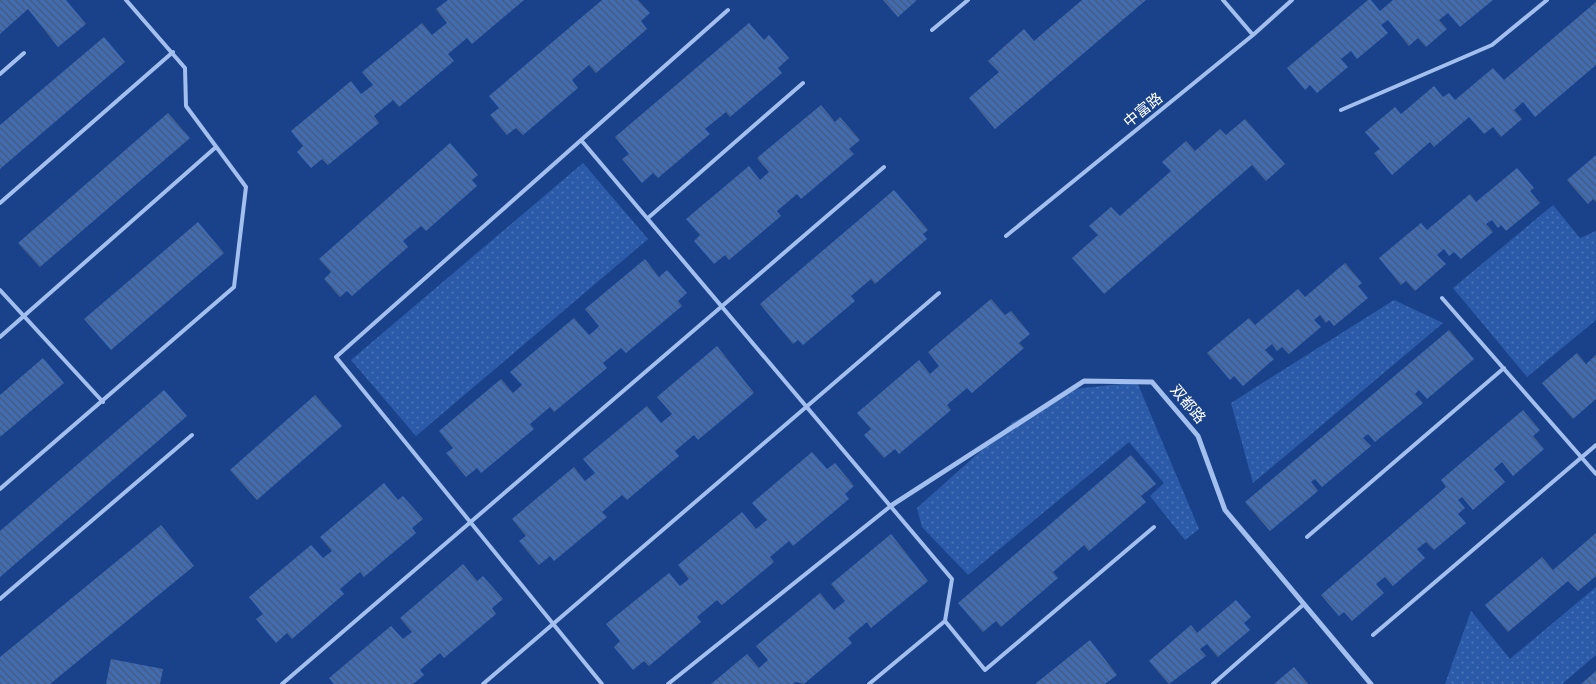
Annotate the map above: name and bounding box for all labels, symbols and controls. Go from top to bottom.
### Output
street label: 中富路 [1119,88,1166,130]
street label: 双都路 [1167,380,1210,426]

